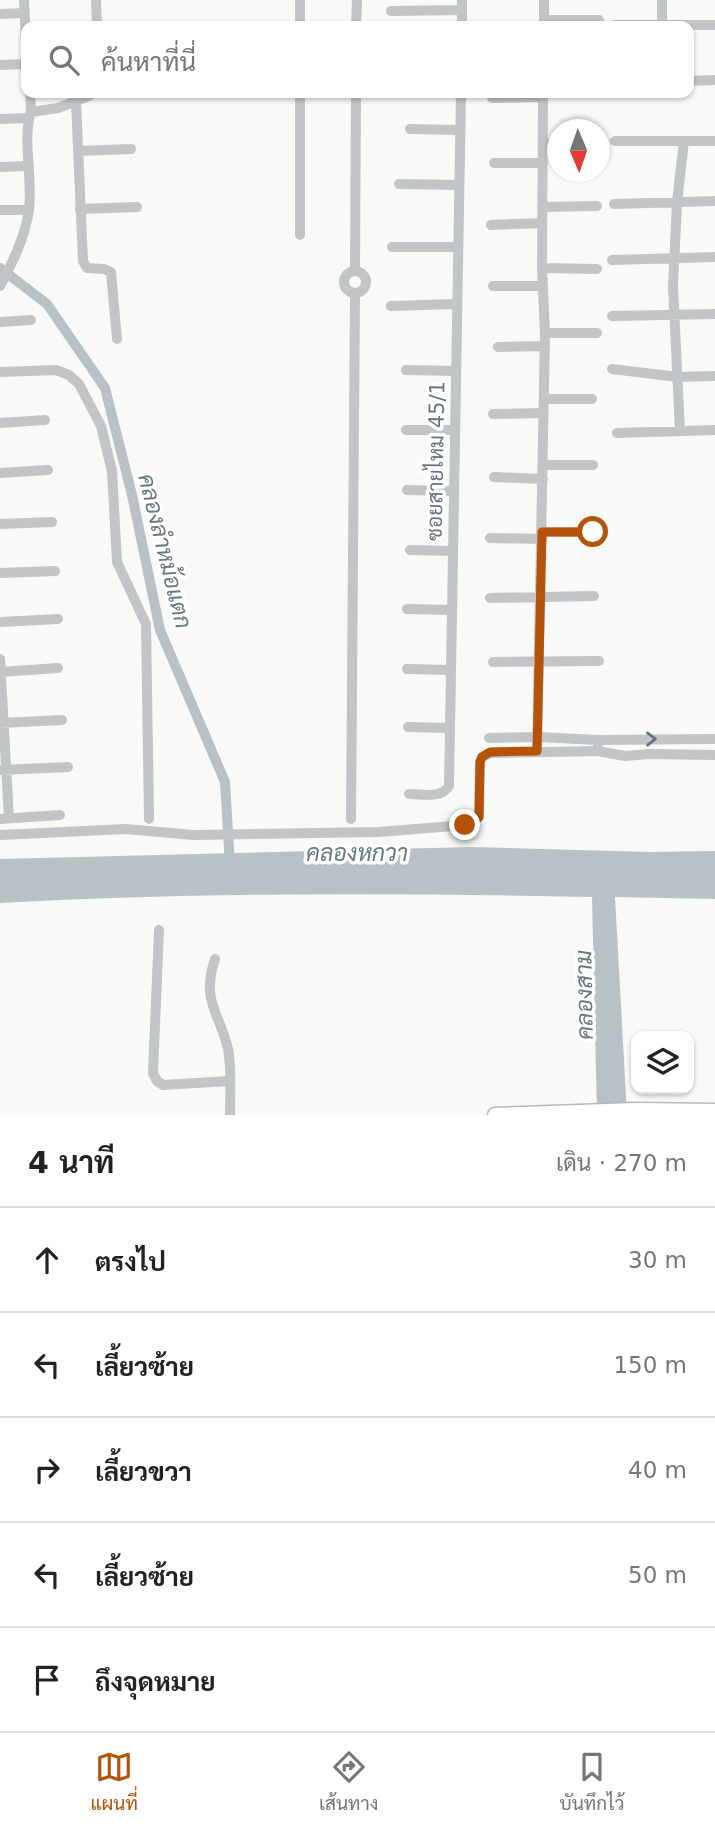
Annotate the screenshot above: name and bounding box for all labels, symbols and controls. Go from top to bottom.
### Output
search box [21,21,694,98]
icon: search [45,41,83,79]
text: ค้นหาที่นี่ [101,47,196,77]
north arrow [547,119,610,182]
street label: ซอยสายไหม 45/1 [422,381,449,541]
water label: คลองลำหม้อแตก [133,471,198,631]
route start [577,516,608,547]
one-way arrow [646,732,657,747]
route end [449,809,480,840]
water label: คลองหกวา [306,840,408,866]
water label: คลองสาม [570,950,598,1040]
map controls [631,1031,694,1094]
button: layers [631,1031,694,1094]
text: 4 นาที [28,1145,114,1180]
text: เดิน · 270 m [556,1150,687,1176]
icon: ahead [28,1241,66,1279]
text: ตรงไป [95,1247,166,1277]
text: 30 m [628,1247,687,1273]
icon: left [28,1346,66,1384]
text: เลี้ยวซ้าย [95,1352,194,1382]
text: 150 m [613,1352,687,1378]
icon: right [28,1451,66,1489]
text: เลี้ยวขวา [95,1457,192,1487]
text: 40 m [628,1457,687,1483]
icon: left [28,1556,66,1594]
text: เลี้ยวซ้าย [95,1562,194,1592]
text: 50 m [628,1562,687,1588]
icon: arrive [28,1661,66,1699]
text: ถึงจุดหมาย [95,1667,216,1697]
tab: แผนที่ [91,1748,138,1814]
tab: เส้นทาง [319,1748,378,1814]
tab: บันทึกไว้ [559,1748,624,1814]

